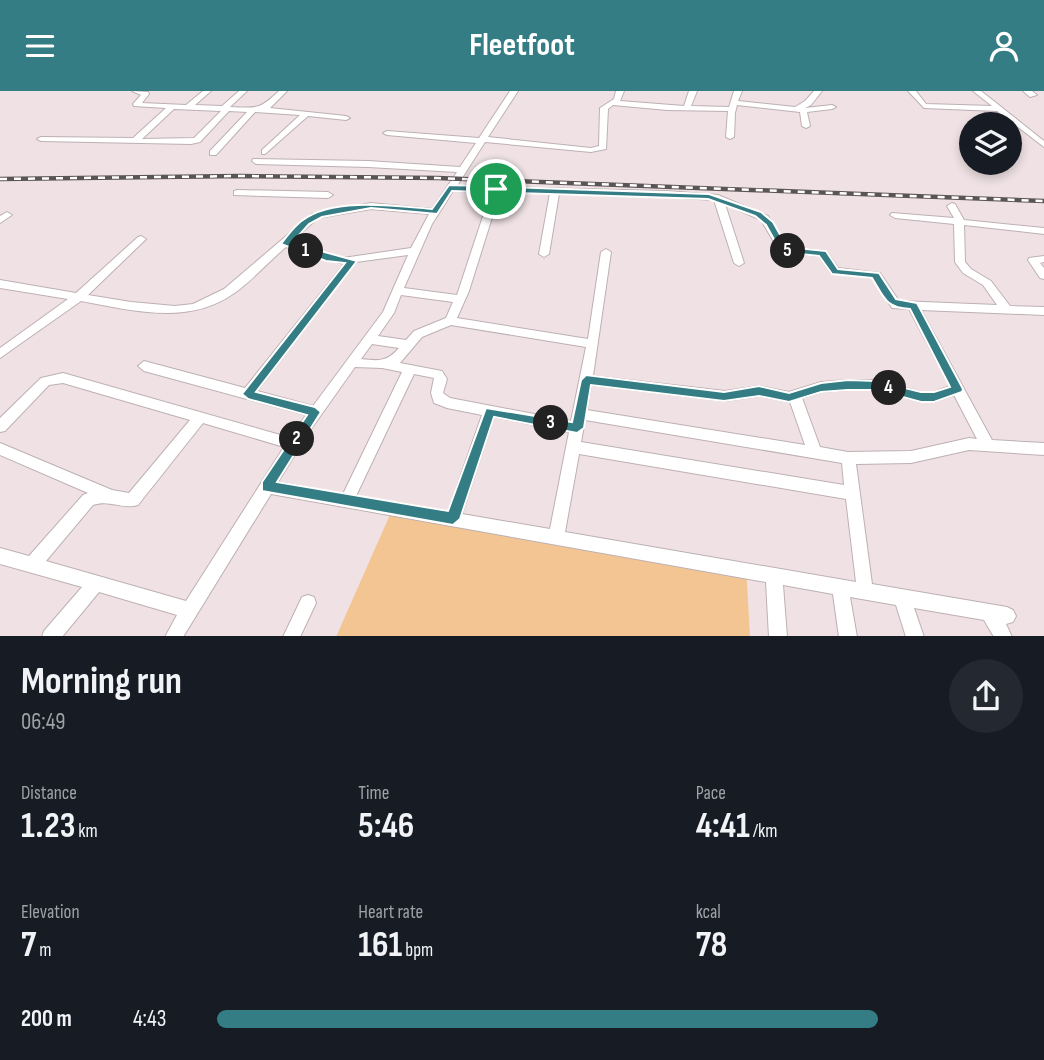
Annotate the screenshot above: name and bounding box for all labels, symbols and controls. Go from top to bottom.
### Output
text: Fleetfoot [469,26,575,65]
icon: menu [21,27,59,65]
icon: person [985,27,1023,65]
map controls [959,112,1022,175]
button: layers [959,112,1022,175]
pin [466,159,526,219]
icon: arrive [477,170,515,208]
pin: 1 [288,233,324,269]
pin: 5 [770,233,806,269]
text: 1 [302,239,309,262]
text: 5 [783,239,792,262]
pin: 4 [872,371,906,405]
text: 4 [884,376,893,399]
pin: 3 [534,405,568,441]
text: 3 [546,411,555,434]
pin: 2 [280,421,314,457]
text: 2 [292,427,301,450]
text: Morning run [21,659,182,704]
button: share [949,659,1023,733]
text: 06:49 [21,708,66,736]
text: Distance [21,782,77,805]
text: Time [358,782,389,805]
text: Pace [696,782,726,805]
text: 1.23 [21,805,75,848]
text: 5:46 [358,805,414,848]
text: 4:41 [696,805,750,848]
text: km [75,820,98,843]
text: /km [750,820,778,843]
text: Elevation [21,901,80,924]
text: Heart rate [358,901,423,924]
text: kcal [696,901,721,924]
text: 7 [21,924,36,967]
text: 161 [358,924,402,967]
text: 78 [696,924,727,967]
text: m [36,939,52,962]
text: bpm [402,939,433,962]
text: 200 m [21,1005,72,1033]
text: 4:43 [133,1005,166,1033]

